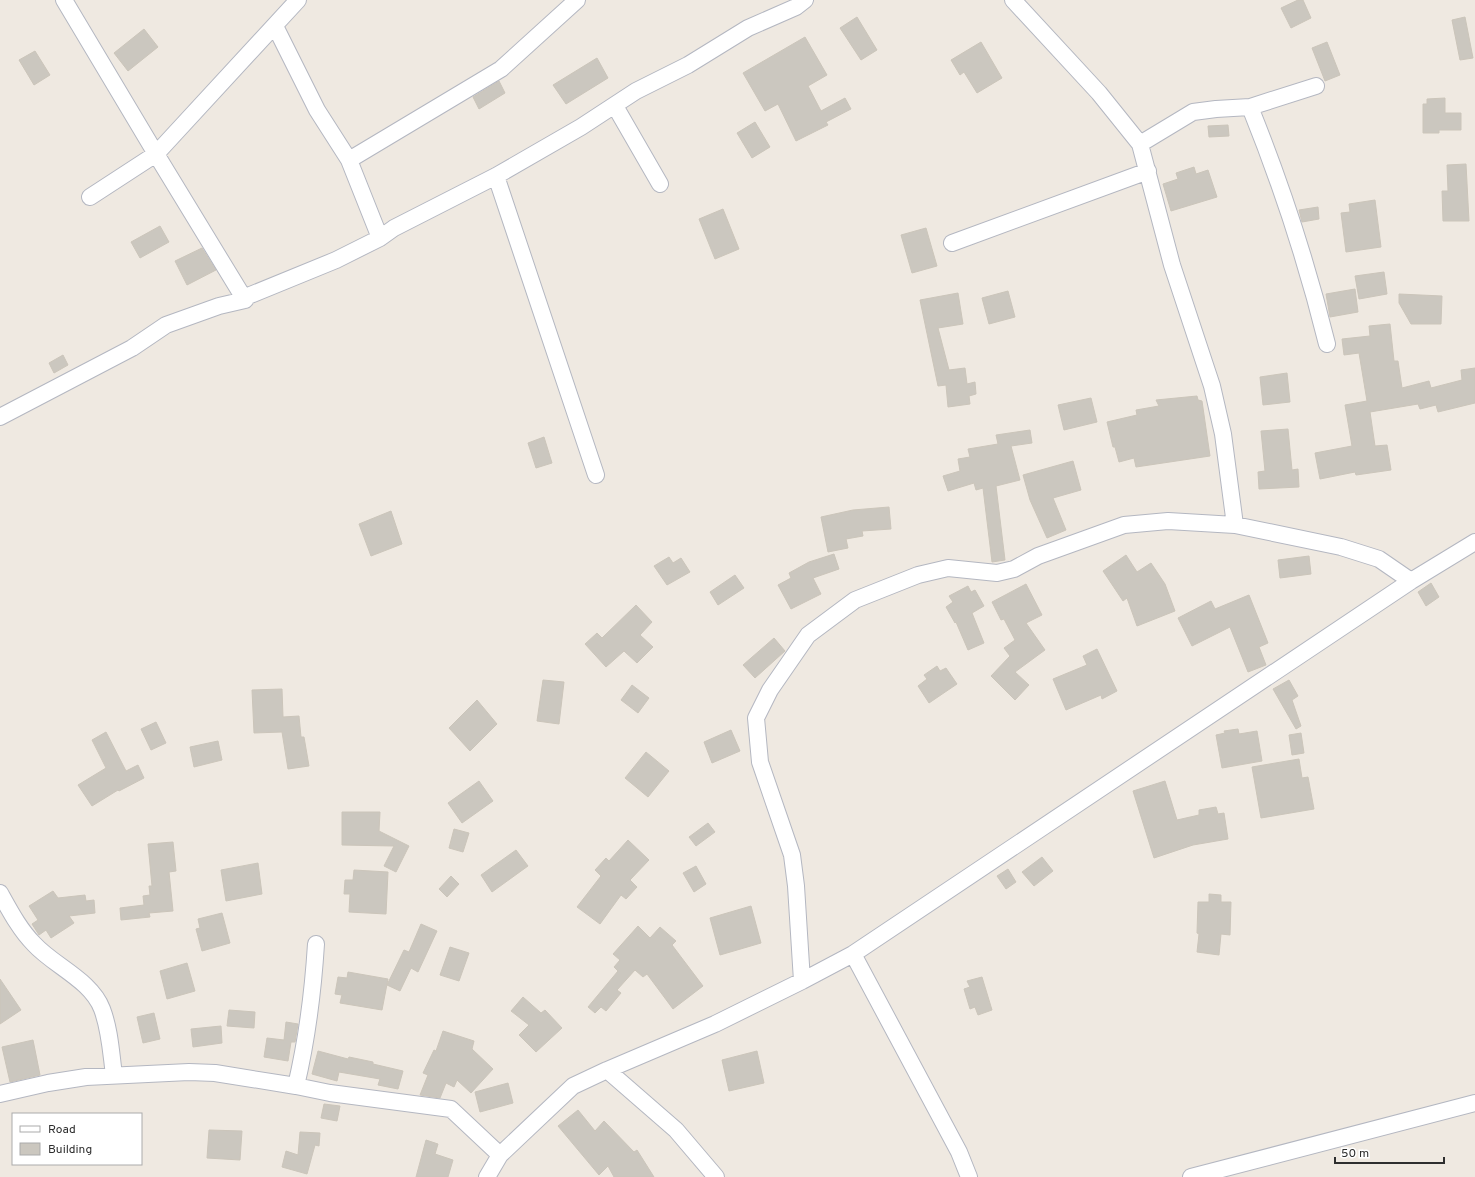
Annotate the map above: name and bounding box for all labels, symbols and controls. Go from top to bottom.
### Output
legend [12,1113,142,1165]
text: Road [48,1122,76,1138]
scale bar [1335,1139,1444,1165]
text: Building [48,1142,92,1158]
text: 50 m [1341,1146,1369,1162]

